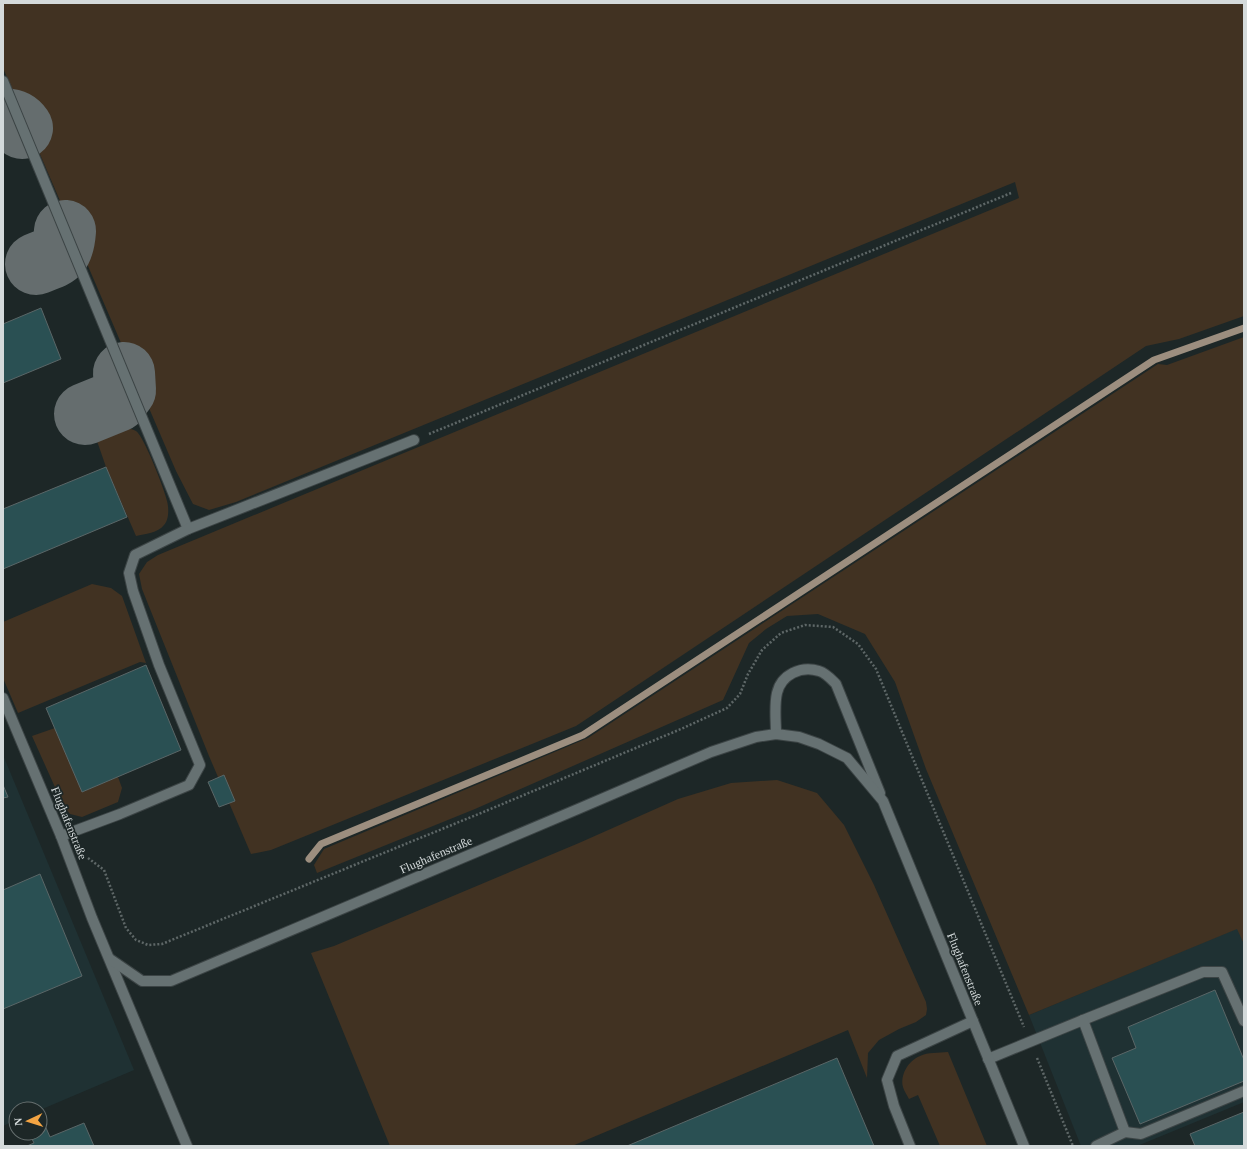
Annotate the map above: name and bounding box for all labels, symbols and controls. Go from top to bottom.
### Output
street label: Flughafenstraße [48,785,90,861]
street label: Flughafenstraße [398,833,474,877]
street label: Flughafenstraße [944,931,986,1007]
north arrow [8,1101,48,1141]
text: N [12,1117,24,1126]

